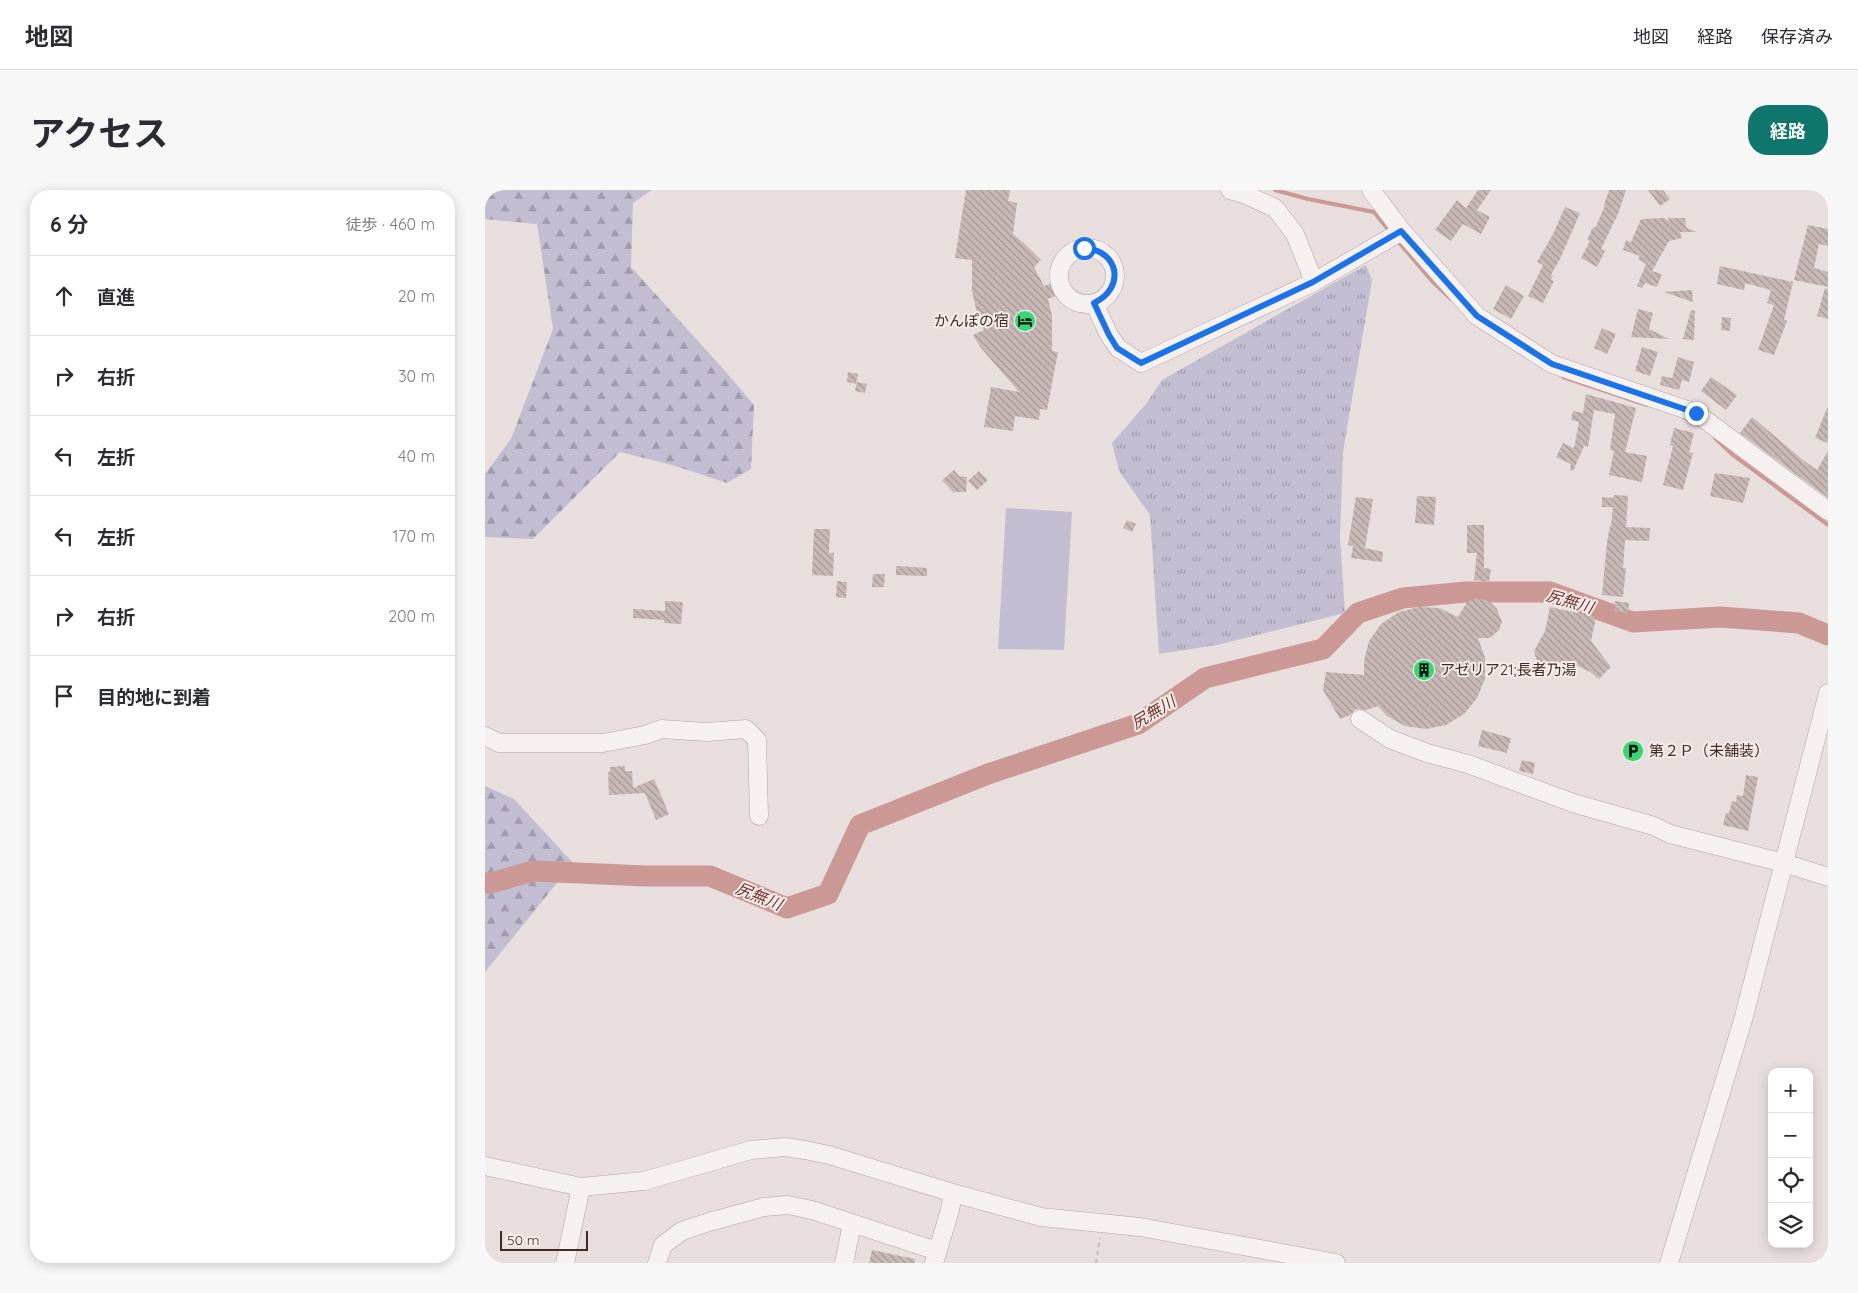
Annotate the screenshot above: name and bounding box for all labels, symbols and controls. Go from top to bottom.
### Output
text: 地図 [25,21,73,51]
text: 地図 [1633,25,1669,48]
text: 経路 [1697,25,1733,48]
text: 保存済み [1761,25,1833,48]
button: 経路 [1748,105,1828,155]
text: アクセス [30,111,168,155]
text: 6 分 [50,211,89,237]
text: 徒歩 · 460 m [346,214,435,234]
route start [1073,237,1096,260]
icon: ahead [50,282,78,310]
text: 直進 [97,285,135,309]
text: 20 m [398,286,435,306]
hotel icon: かんぽの宿 [1013,309,1037,333]
place label: かんぽの宿 [934,311,1009,330]
icon: right [50,362,78,390]
text: 右折 [97,365,135,389]
text: 30 m [398,366,435,386]
route end [1685,402,1708,425]
icon: left [50,442,78,470]
text: 左折 [97,445,135,469]
text: 40 m [398,446,435,466]
icon: left [50,522,78,550]
text: 左折 [97,525,135,549]
text: 170 m [392,526,435,546]
water label: 尻無川 [1544,585,1598,618]
icon: right [50,602,78,630]
text: 右折 [97,605,135,629]
text: 200 m [388,606,435,626]
building icon: アゼリア21;長者乃湯 [1412,658,1436,682]
place label: アゼリア21;長者乃湯 [1440,660,1577,679]
icon: arrive [50,682,78,710]
text: 目的地に到着 [97,685,211,709]
water label: 尻無川 [1127,690,1180,733]
parking icon: 第２Ｐ（未舗装） [1621,739,1645,763]
place label: 第２Ｐ（未舗装） [1649,741,1769,760]
water label: 尻無川 [733,878,787,915]
map controls [1768,1068,1813,1248]
button: + [1768,1068,1813,1113]
button: − [1768,1113,1813,1158]
button: locate [1768,1158,1813,1203]
button: layers [1768,1203,1813,1248]
scale bar [500,1228,587,1251]
text: 50 m [507,1231,540,1249]

